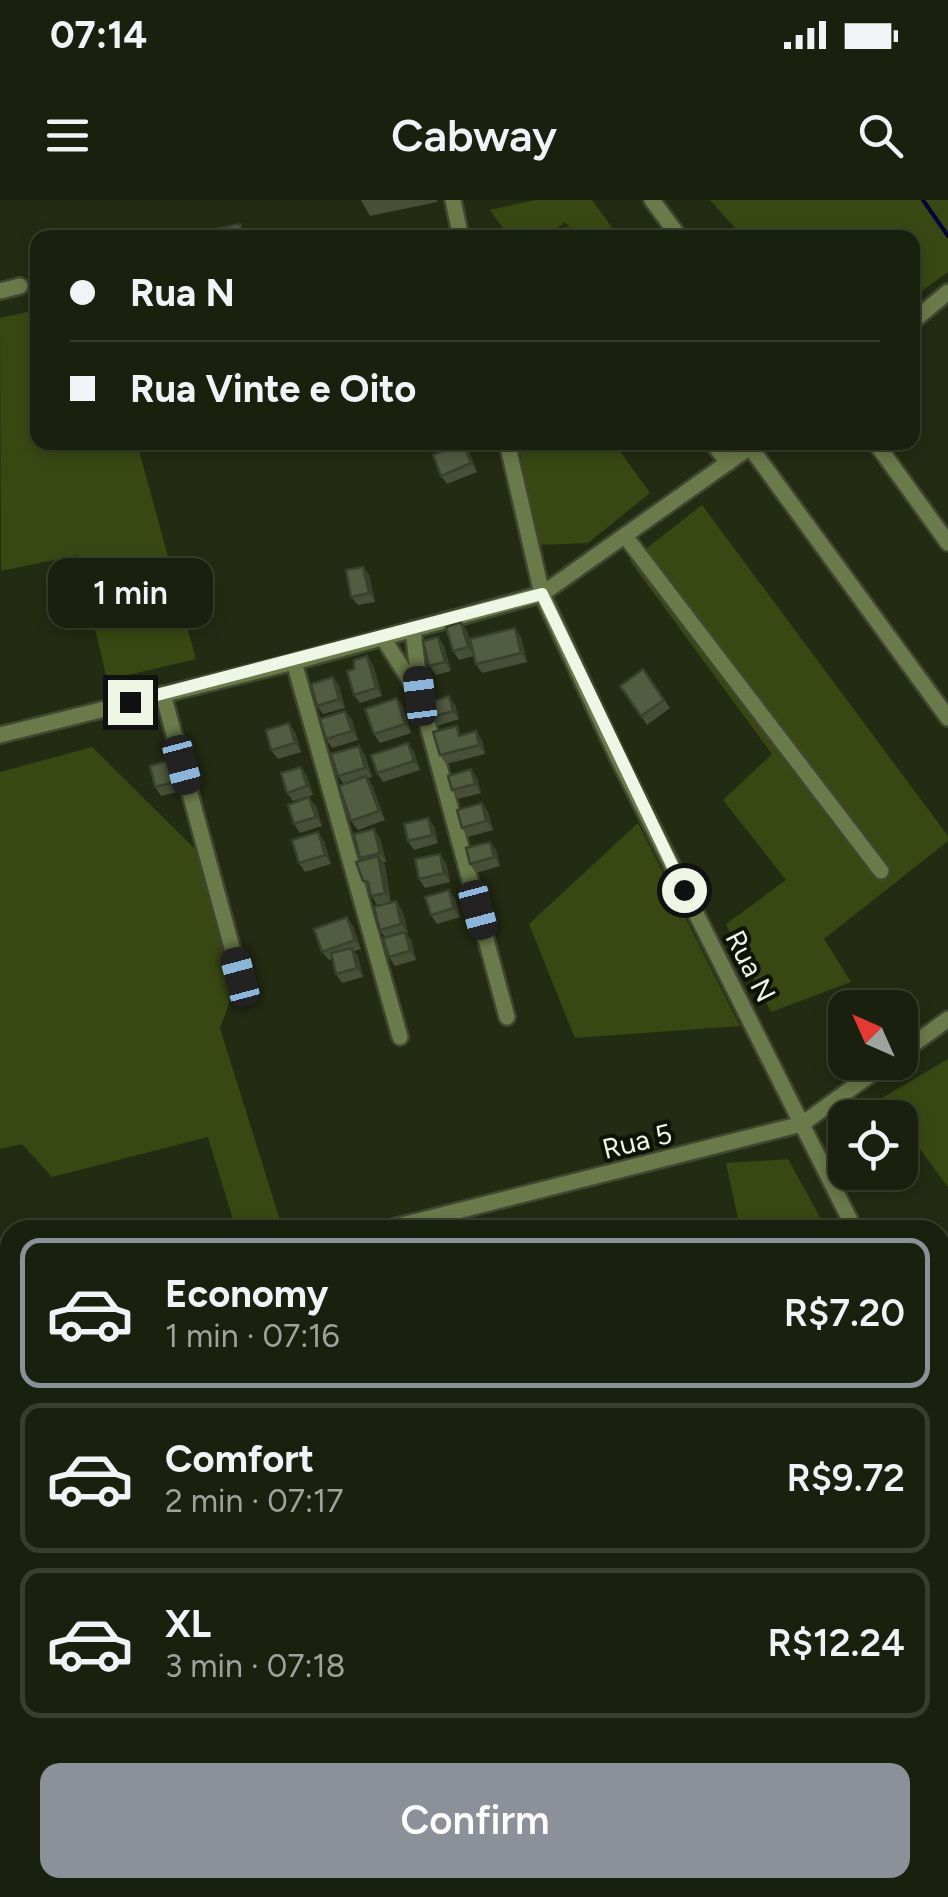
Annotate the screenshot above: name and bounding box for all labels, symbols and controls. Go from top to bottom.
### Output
text: 07:14 [50,12,147,58]
icon: menu [40,108,95,163]
text: Cabway [391,108,557,162]
icon: search [853,108,908,163]
text: Rua N [130,270,235,316]
text: Rua Vinte e Oito [130,366,416,412]
callout: 1 min [48,557,212,627]
text: 1 min [93,574,168,612]
car [401,664,439,728]
route end [108,680,153,725]
car [160,732,204,798]
route start [662,868,707,913]
car [456,877,500,943]
street label: Rua N [719,924,783,1008]
car [218,944,262,1010]
north arrow [828,990,918,1080]
map controls [828,990,918,1190]
button: locate [828,1100,918,1190]
street label: Rua 5 [599,1116,675,1166]
icon: car [45,1268,135,1358]
text: Economy [165,1271,328,1317]
text: R$7.20 [784,1290,905,1336]
text: 1 min · 07:16 [165,1317,340,1355]
icon: car [45,1433,135,1523]
text: Comfort [165,1436,314,1482]
text: R$9.72 [786,1455,905,1501]
text: 2 min · 07:17 [165,1482,343,1520]
icon: car [45,1598,135,1688]
text: XL [165,1601,211,1647]
text: R$12.24 [768,1620,905,1666]
text: 3 min · 07:18 [165,1647,345,1685]
button: Confirm [40,1763,910,1878]

